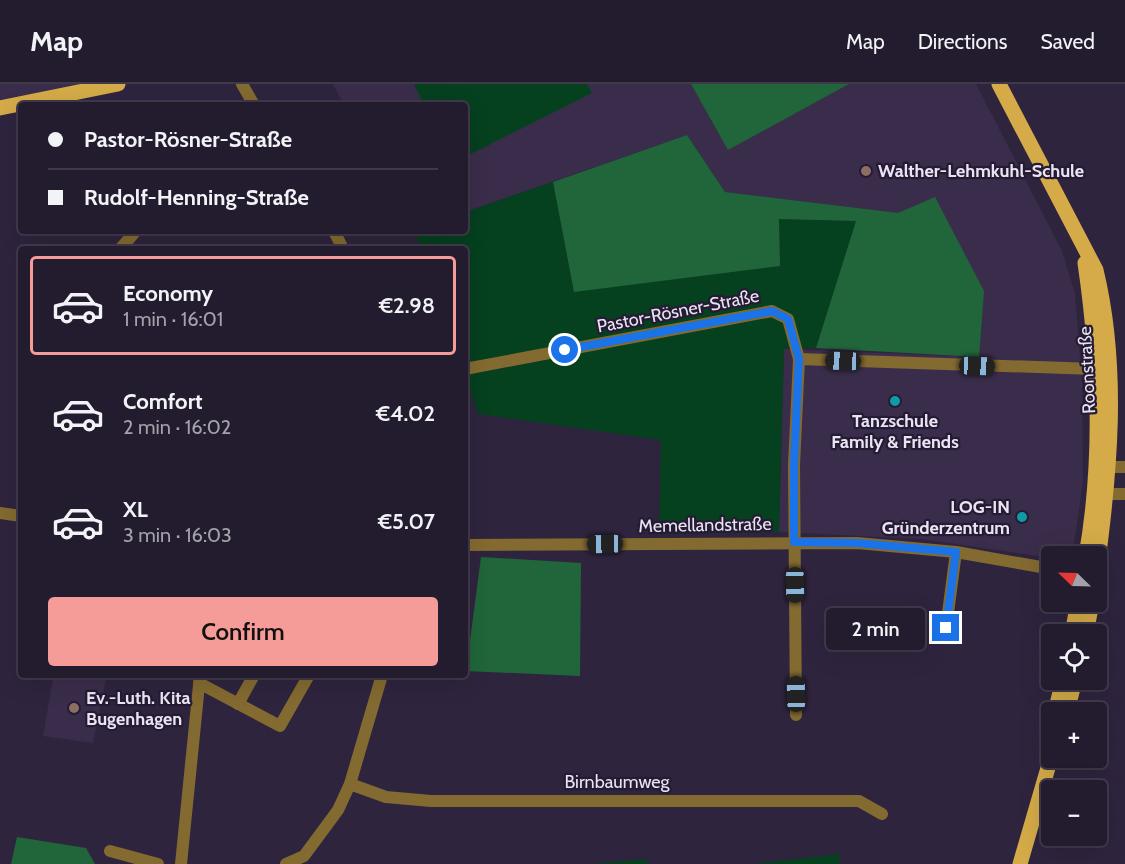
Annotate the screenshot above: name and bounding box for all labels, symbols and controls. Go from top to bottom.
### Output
text: Map [30,24,83,58]
text: Map [846,29,885,54]
text: Directions [918,29,1007,54]
text: Saved [1040,29,1095,54]
text: Pastor-Rösner-Straße [84,126,292,153]
place label: Walther-Lehmkuhl-Schule [878,160,1084,182]
marker: Walther-Lehmkuhl-Schule [859,164,873,178]
text: Rudolf-Henning-Straße [84,184,309,211]
icon: car [51,279,105,333]
text: Economy [123,280,213,307]
street label: Pastor-Rösner-Straße [595,284,761,338]
text: €2.98 [379,292,435,319]
text: 1 min · 16:01 [123,307,223,331]
street label: Roonstraße [1074,326,1100,414]
route start [551,336,578,363]
car [825,351,861,371]
car [959,356,995,376]
icon: car [51,387,105,441]
text: Comfort [123,388,202,415]
marker: Tanzschule Family & Friends [888,394,902,408]
text: €4.02 [376,400,435,427]
place label: Tanzschule Family & Friends [831,410,959,453]
text: 2 min · 16:02 [123,415,231,439]
icon: car [51,495,105,549]
text: XL [123,496,148,523]
place label: LOG-IN Gründerzentrum [882,496,1010,539]
text: €5.07 [378,508,435,535]
marker: LOG-IN Gründerzentrum [1015,510,1029,524]
street label: Memellandstraße [638,513,772,537]
text: 3 min · 16:03 [123,523,232,547]
car [587,535,623,553]
north arrow [1041,546,1107,612]
map controls [1041,546,1107,846]
car [786,567,804,603]
button: Confirm [48,597,438,666]
callout: 2 min [826,607,925,649]
route end [932,614,959,641]
text: 2 min [851,617,900,641]
button: locate [1041,624,1107,690]
car [787,676,805,712]
place label: Ev.-Luth. Kita Bugenhagen [86,687,190,730]
marker: Ev.-Luth. Kita Bugenhagen [67,701,81,715]
button: + [1041,702,1107,768]
street label: Birnbaumweg [564,771,671,793]
button: − [1041,780,1107,846]

